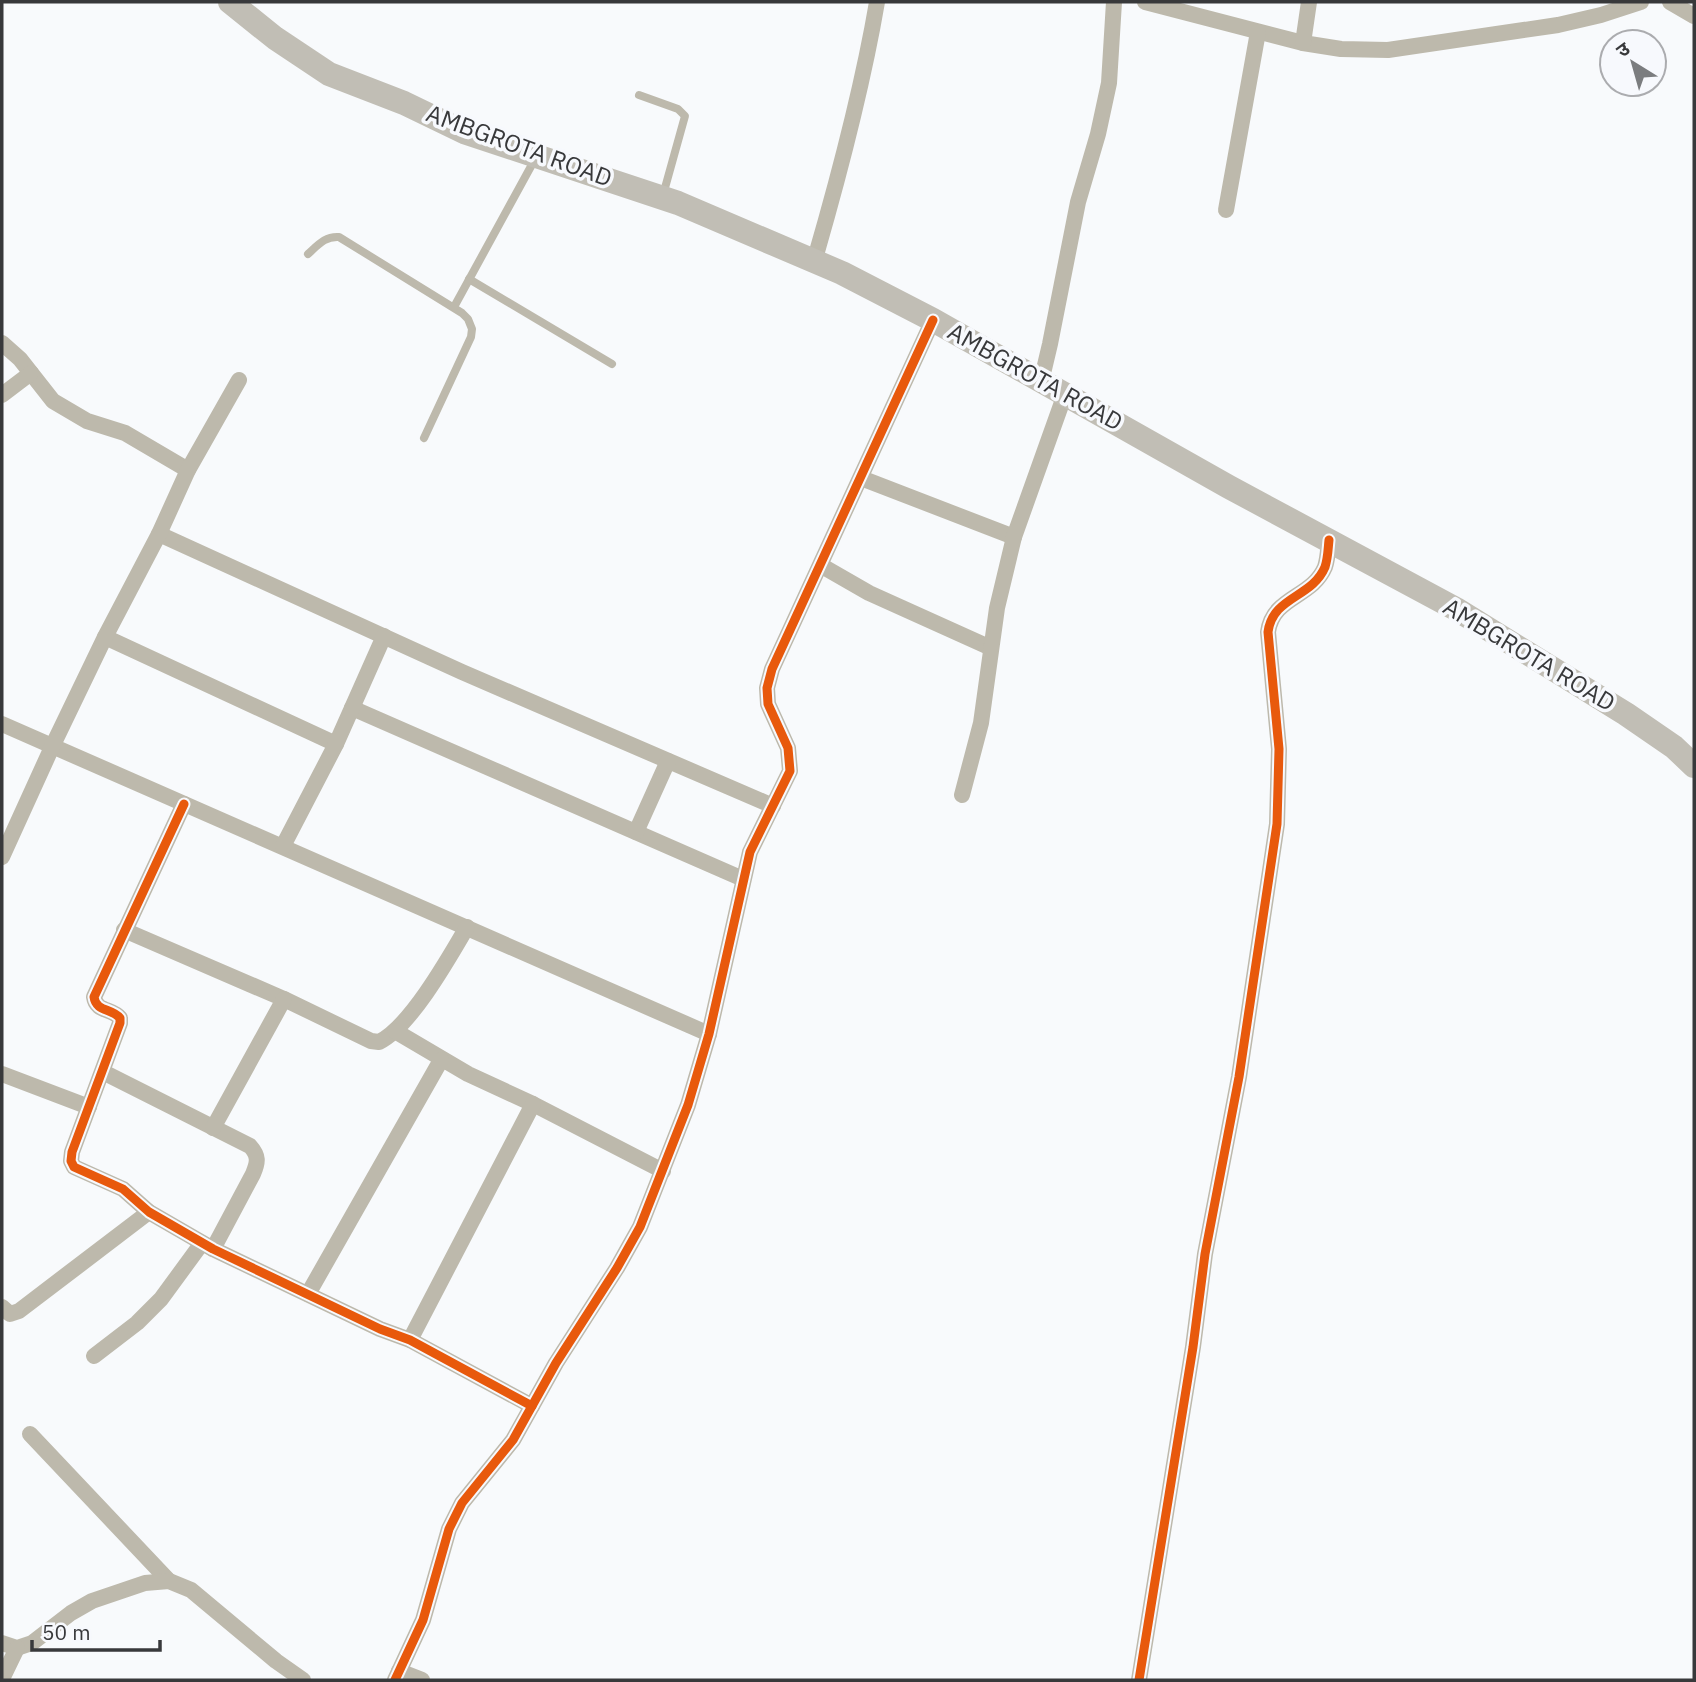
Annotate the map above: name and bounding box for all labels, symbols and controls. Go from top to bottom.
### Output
north arrow [1598,28,1668,98]
text: उ [1611,36,1635,62]
street label: AMBGROTA ROAD [422,97,617,193]
street label: AMBGROTA ROAD [942,315,1129,437]
street label: AMBGROTA ROAD [1438,590,1621,718]
scale bar [32,1608,159,1652]
text: 50 m [42,1618,91,1646]

